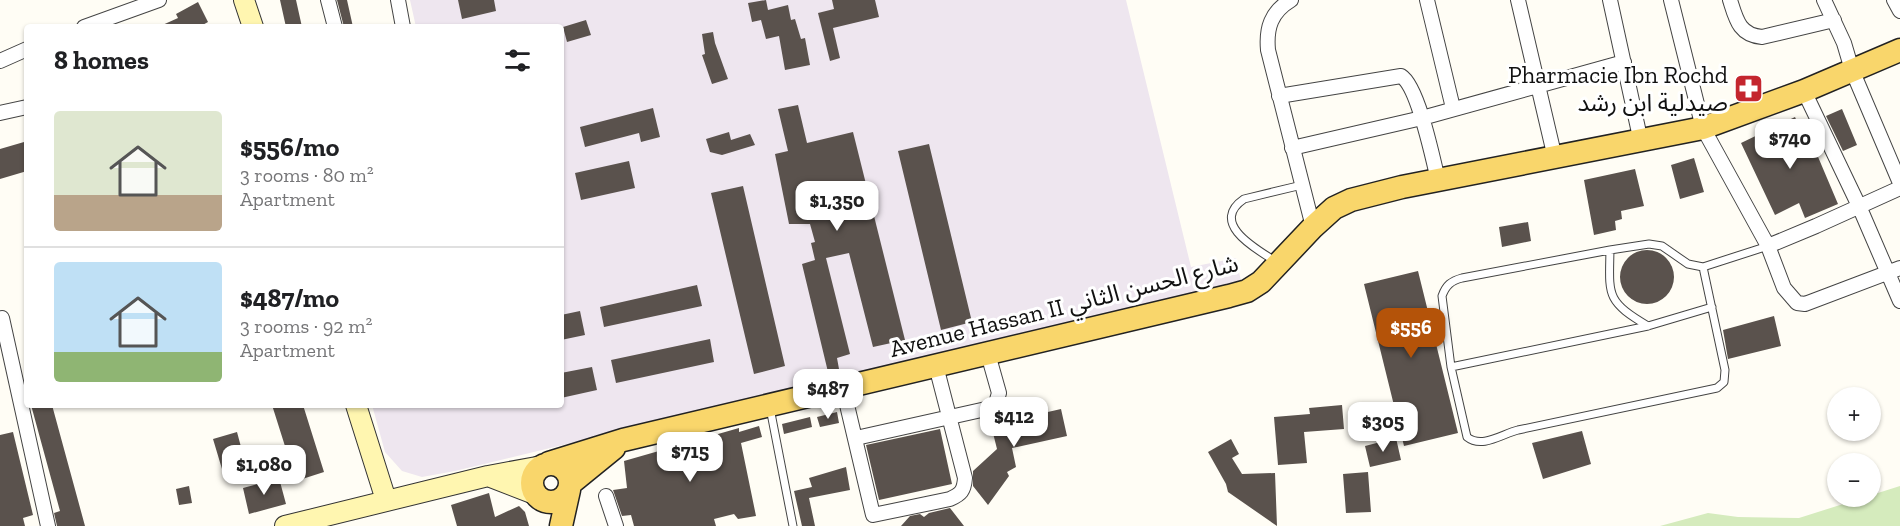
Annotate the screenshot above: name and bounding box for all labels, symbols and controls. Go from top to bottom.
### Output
text: 8 homes [54,44,149,76]
icon: filters [501,44,534,77]
place label: Pharmacie Ibn Rochd صيدلية ابن رشد [1508,60,1728,117]
pharmacy icon: Pharmacie Ibn Rochd صيدلية ابن رشد [1733,73,1765,105]
pin: $740 [1754,119,1826,170]
text: $740 [1769,126,1811,150]
text: $556/mo [240,131,339,163]
icon: home [102,135,174,207]
text: 3 rooms · 80 m² [240,163,374,187]
pin: $1,350 [788,181,886,232]
text: Apartment [240,187,335,211]
text: $1,350 [810,188,864,212]
street label: Avenue Hassan II شارع الحسن الثاني [886,248,1242,367]
text: $487/mo [240,282,339,314]
icon: home [102,286,174,358]
pin: $556 [1375,308,1447,359]
text: 3 rooms · 92 m² [240,314,372,338]
text: $556 [1390,315,1432,339]
text: Apartment [240,338,335,362]
pin: $487 [792,369,864,420]
text: $487 [807,376,849,400]
map controls [1827,387,1881,507]
button: + [1827,387,1881,441]
pin: $412 [978,397,1050,448]
pin: $305 [1347,402,1419,453]
text: $412 [994,404,1034,428]
text: $305 [1362,409,1404,433]
pin: $715 [654,432,726,483]
text: $715 [671,439,709,463]
pin: $1,080 [215,445,313,496]
text: $1,080 [236,452,292,476]
button: − [1827,453,1881,507]

